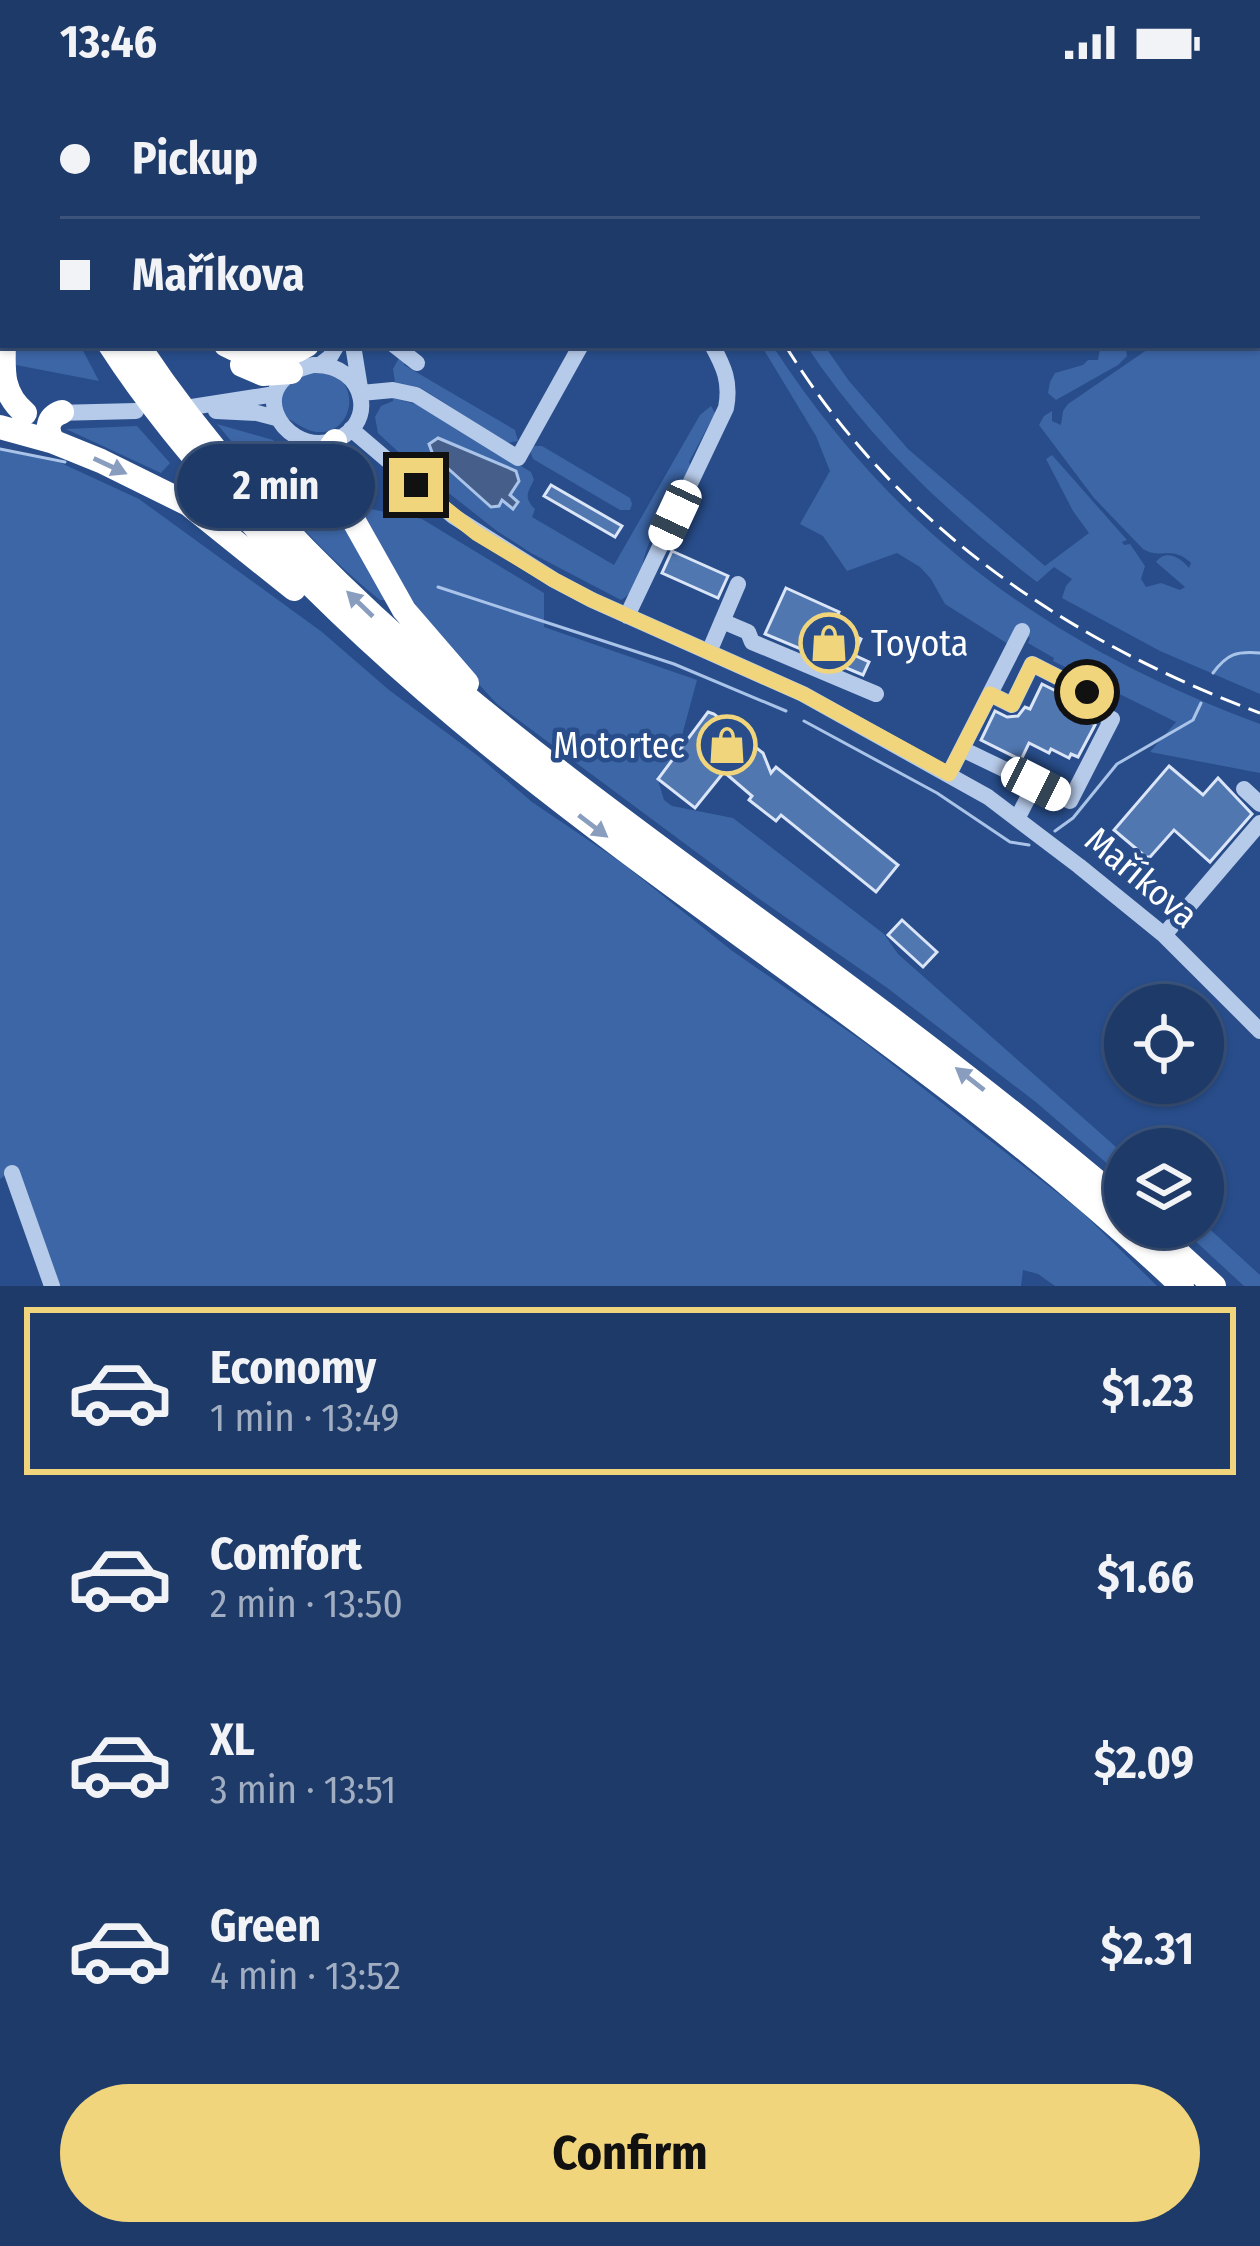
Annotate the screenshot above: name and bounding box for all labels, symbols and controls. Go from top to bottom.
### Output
text: 13:46 [60,15,157,69]
text: Pickup [132,132,258,186]
text: Maříkova [132,248,305,302]
callout: 2 min [176,443,374,527]
one-way arrow [93,456,128,476]
route end [389,458,443,512]
text: 2 min [233,463,319,509]
car [643,475,707,555]
one-way arrow [346,590,375,618]
shop icon: Toyota [798,612,860,674]
place label: Toyota [871,622,969,666]
route start [1060,665,1114,719]
shop icon: Motortec [696,714,758,776]
place label: Motortec [553,724,685,768]
car [996,752,1076,816]
one-way arrow [577,813,609,837]
street label: Maříkova [1076,818,1207,938]
map controls [1104,984,1224,1248]
button: locate [1104,984,1224,1104]
one-way arrow [954,1067,985,1092]
button: layers [1104,1128,1224,1248]
icon: car [66,1337,174,1445]
text: Economy [210,1341,376,1395]
text: $1.23 [1102,1364,1194,1418]
text: 1 min · 13:49 [210,1395,399,1441]
icon: car [66,1523,174,1631]
text: Comfort [210,1527,362,1581]
text: $1.66 [1097,1550,1194,1604]
text: 2 min · 13:50 [210,1581,403,1627]
icon: car [66,1709,174,1817]
text: XL [210,1713,255,1767]
text: $2.09 [1094,1736,1194,1790]
text: 3 min · 13:51 [210,1767,396,1813]
icon: car [66,1895,174,2003]
text: Green [210,1899,321,1953]
text: $2.31 [1101,1922,1194,1976]
text: 4 min · 13:52 [210,1953,401,1999]
button: Confirm [60,2084,1200,2222]

